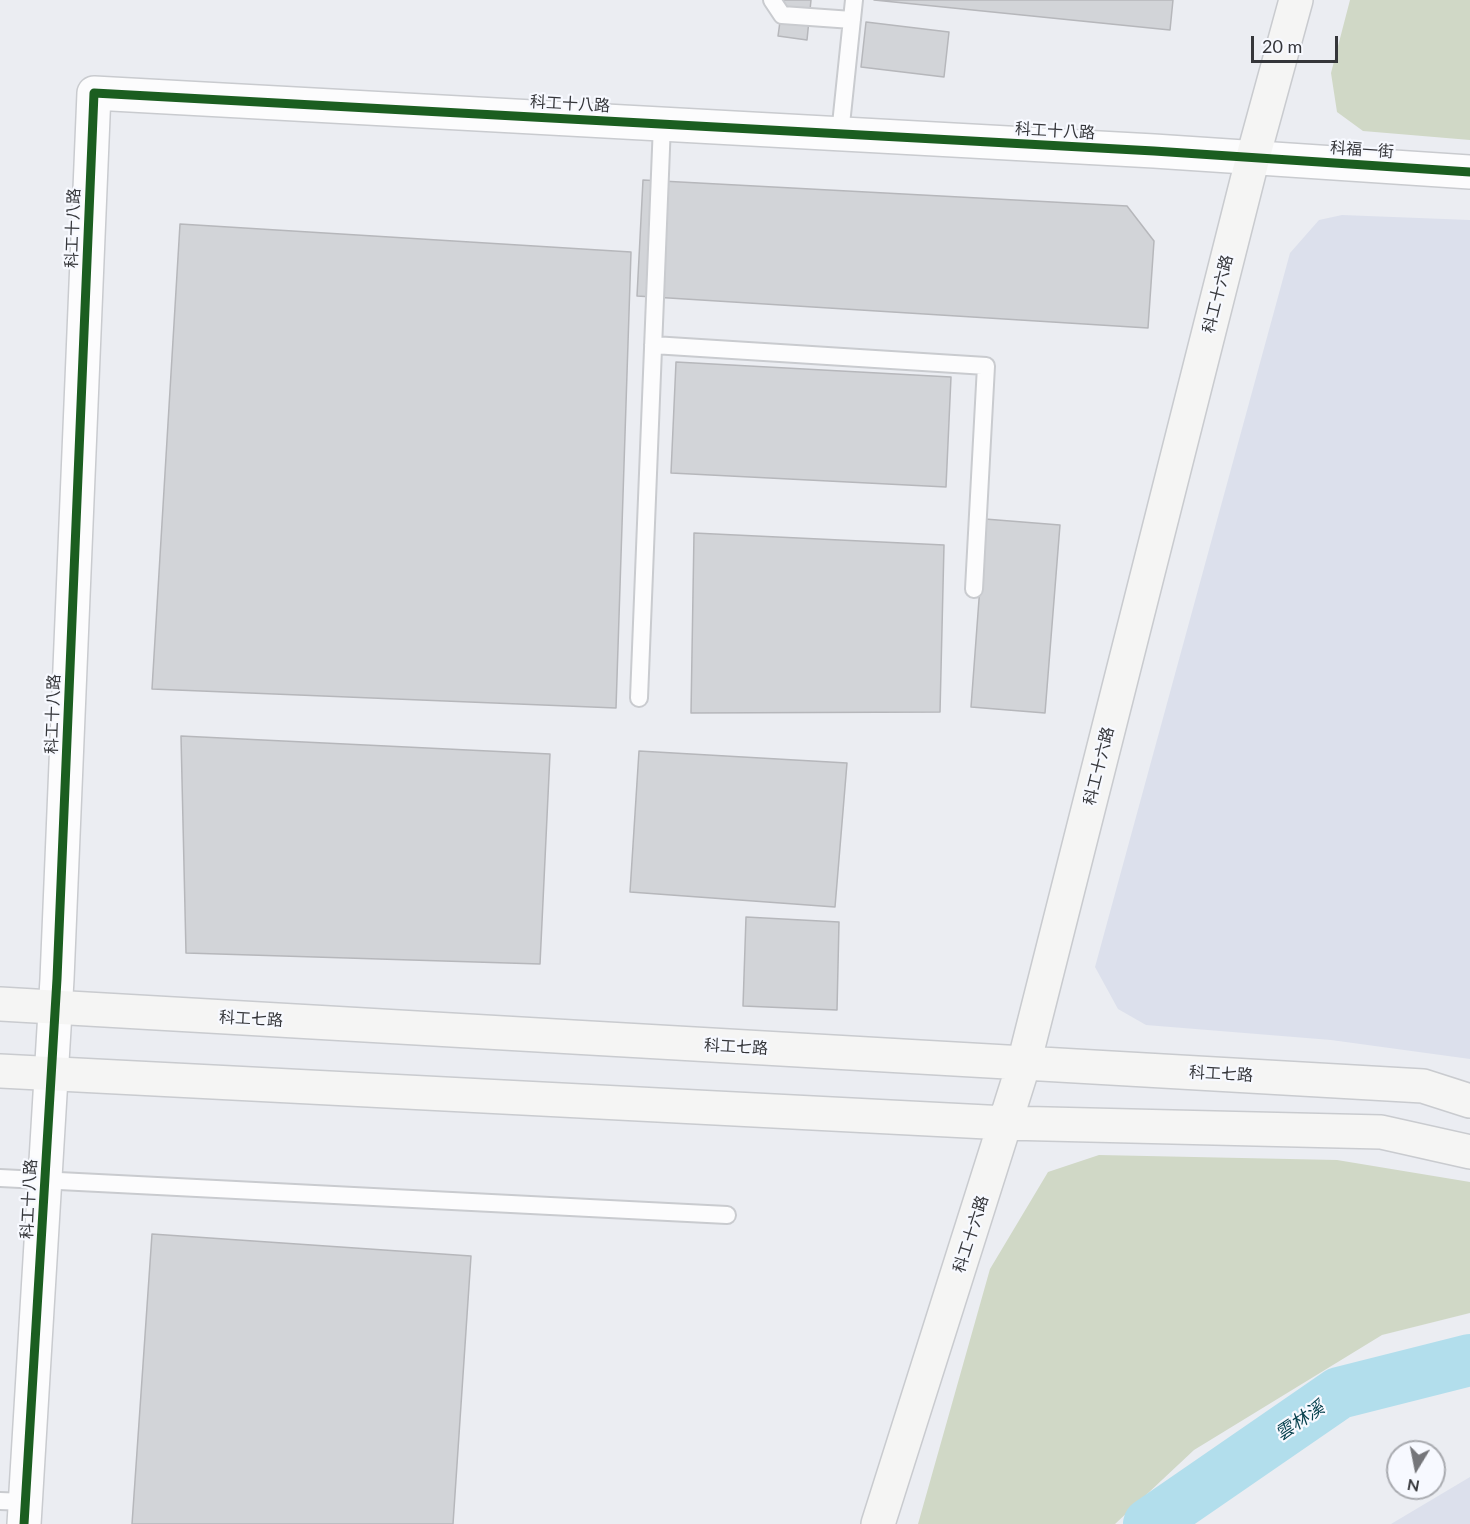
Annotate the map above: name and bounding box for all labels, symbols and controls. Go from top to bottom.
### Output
scale bar [1254,24,1341,62]
text: 20 m [1262,35,1302,57]
street label: 科工十八路 [530,92,610,116]
street label: 科工十八路 [1015,119,1095,143]
street label: 科福一街 [1329,138,1395,162]
street label: 科工十八路 [62,188,84,268]
street label: 科工十六路 [1199,253,1237,335]
street label: 科工十八路 [42,674,64,754]
street label: 科工十六路 [1080,725,1118,807]
street label: 科工七路 [219,1008,283,1030]
street label: 科工七路 [704,1036,768,1058]
street label: 科工七路 [1189,1063,1253,1085]
street label: 科工十八路 [17,1159,41,1239]
street label: 科工十六路 [950,1193,992,1275]
water label: 雲林溪 [1272,1397,1328,1445]
north arrow [1386,1440,1446,1500]
text: N [1405,1476,1421,1497]

